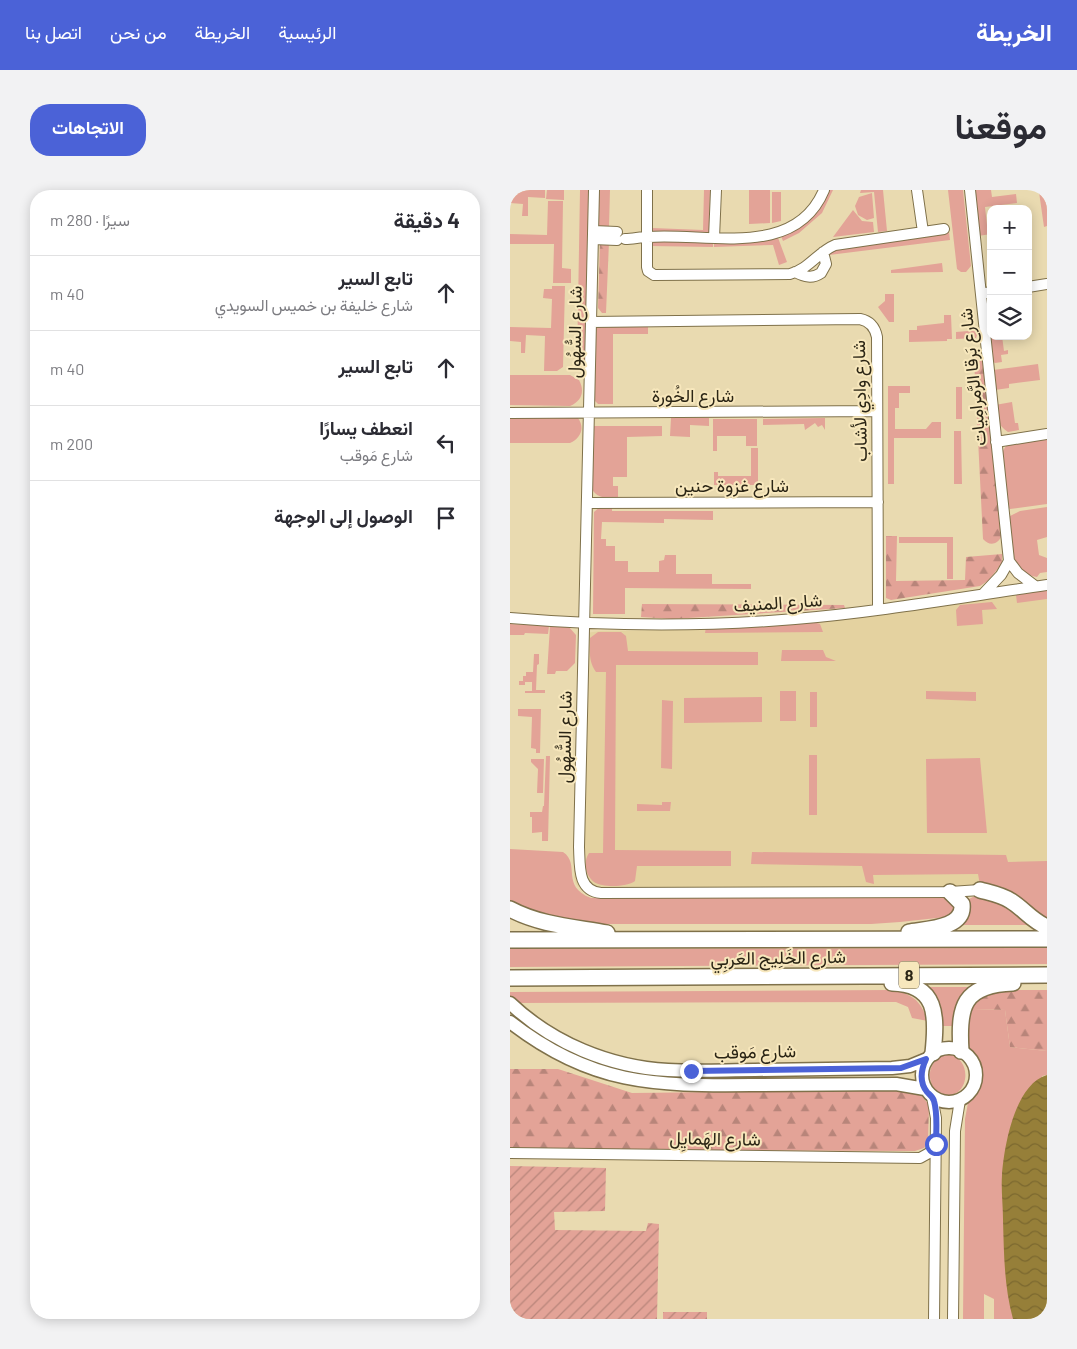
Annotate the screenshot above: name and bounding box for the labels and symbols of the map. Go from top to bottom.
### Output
street label: شارع السُّهُول [562,285,588,379]
street label: شارع بَرقا الرَّمرامِيات [954,307,992,447]
street label: شارع وادِي لأشاب [847,340,876,462]
street label: شارع الخُورة [652,384,734,408]
street label: شارع غزوة حنين [675,474,789,498]
street label: شارع المنيف [733,588,823,618]
street label: شارع السُّهُول [552,690,578,784]
street label: شارع الخَلِيج العَربِي [710,945,846,974]
road number: 8 [899,962,919,988]
street label: شارع مَوقب [714,1039,796,1065]
route end [680,1060,703,1083]
street label: شارع الهَمايِل [669,1126,761,1154]
route start [925,1133,948,1156]

